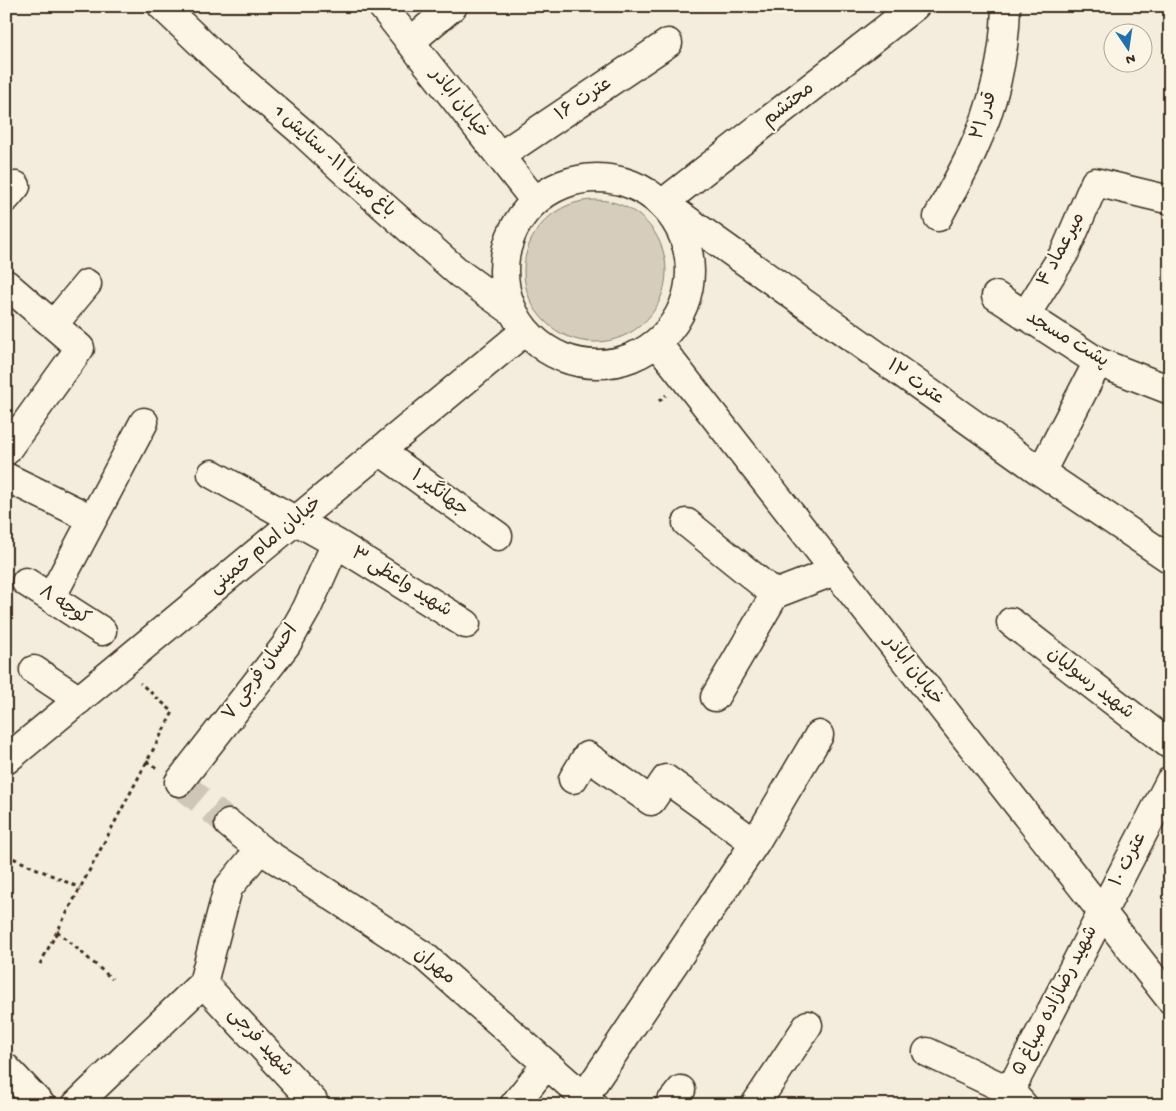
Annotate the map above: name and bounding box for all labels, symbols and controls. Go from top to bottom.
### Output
north arrow [1104,22,1154,72]
text: N [1124,49,1137,68]
street label: خیابان اباذر [423,63,494,144]
street label: عترت ۱۶ [551,73,617,127]
street label: محتشم [759,78,819,132]
street label: قدر ۲۱ [966,89,1004,143]
street label: باغ میرزا ۱۱- ستایش 1 [267,99,401,223]
street label: میرعماد ۴ [1033,209,1091,291]
street label: پشت مسجد [1021,306,1113,374]
street label: عترت ۱۲ [882,355,948,411]
street label: جهانگیر ۱ [406,464,473,523]
street label: خیابان امام خمینی [205,492,327,600]
street label: شهید واعظی ۳ [346,543,456,623]
street label: کوچه ۸ [34,581,94,631]
street label: احسان فرجی ۷ [218,620,304,726]
street label: خیابان اباذر [877,630,948,711]
street label: شهید رسولیان [1042,643,1138,725]
street label: عترت ۱۰ [1106,829,1152,891]
street label: شهید رضازاده صباغ ۵ [1007,922,1104,1080]
street label: مهران [409,943,459,991]
street label: شهید فرجی [222,1004,298,1082]

